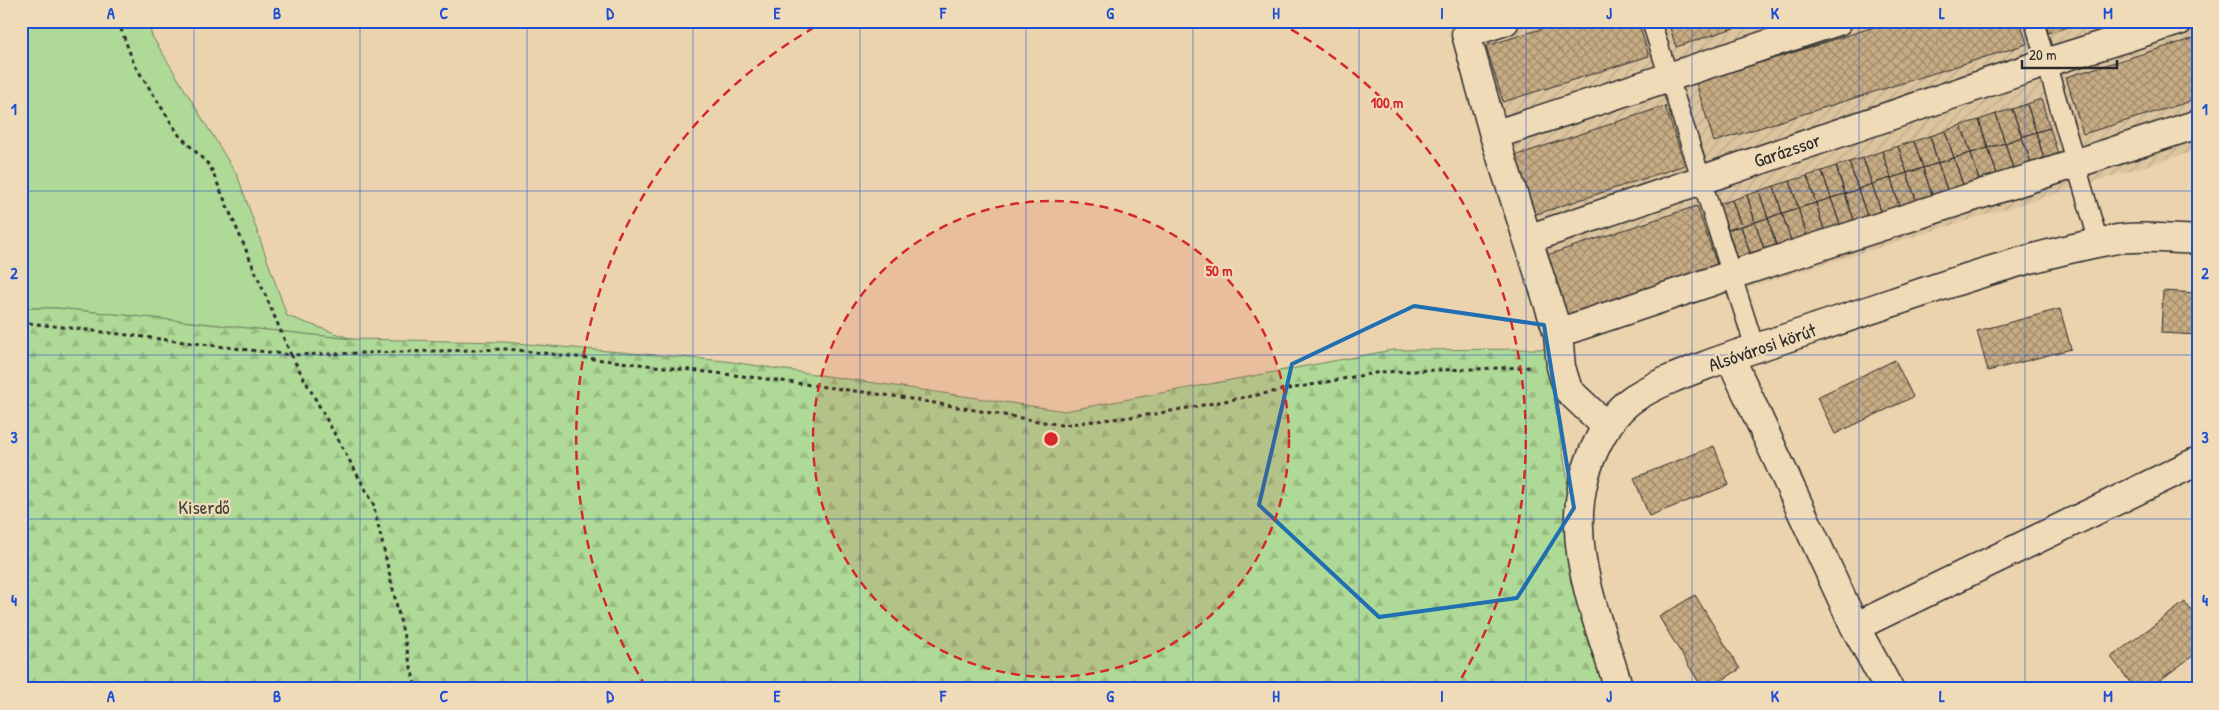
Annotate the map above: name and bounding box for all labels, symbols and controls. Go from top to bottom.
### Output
text: A [107,2,115,24]
text: B [273,2,281,24]
text: C [440,2,449,24]
text: D [606,2,614,24]
text: E [773,2,781,24]
text: F [939,2,947,24]
text: G [1106,2,1114,24]
text: H [1272,2,1280,24]
text: I [1440,2,1444,24]
text: J [1606,2,1612,24]
text: K [1771,2,1780,24]
text: L [1939,2,1945,24]
text: M [2103,2,2113,24]
scale bar [2022,38,2116,70]
text: 20 m [2029,44,2056,65]
text: 100 m [1371,92,1403,113]
text: 1 [11,98,17,120]
text: 1 [2202,98,2208,120]
street label: Garázssor [1750,126,1825,174]
text: 50 m [1206,260,1232,281]
text: 2 [10,262,18,284]
text: 2 [2201,262,2209,284]
street label: Alsóvárosi körút [1705,316,1820,378]
text: 3 [10,426,18,448]
text: 3 [2201,426,2209,448]
centre of rings [1042,430,1060,448]
park label: Kiserdő [178,494,230,520]
text: 4 [11,589,17,611]
text: 4 [2202,589,2208,611]
text: A [107,685,115,707]
text: B [273,685,281,707]
text: C [440,685,449,707]
text: D [606,685,614,707]
text: E [773,685,781,707]
text: F [939,685,947,707]
text: G [1106,685,1114,707]
text: H [1272,685,1280,707]
text: I [1440,685,1444,707]
text: J [1606,685,1612,707]
text: K [1771,685,1780,707]
text: L [1939,685,1945,707]
text: M [2103,685,2113,707]

